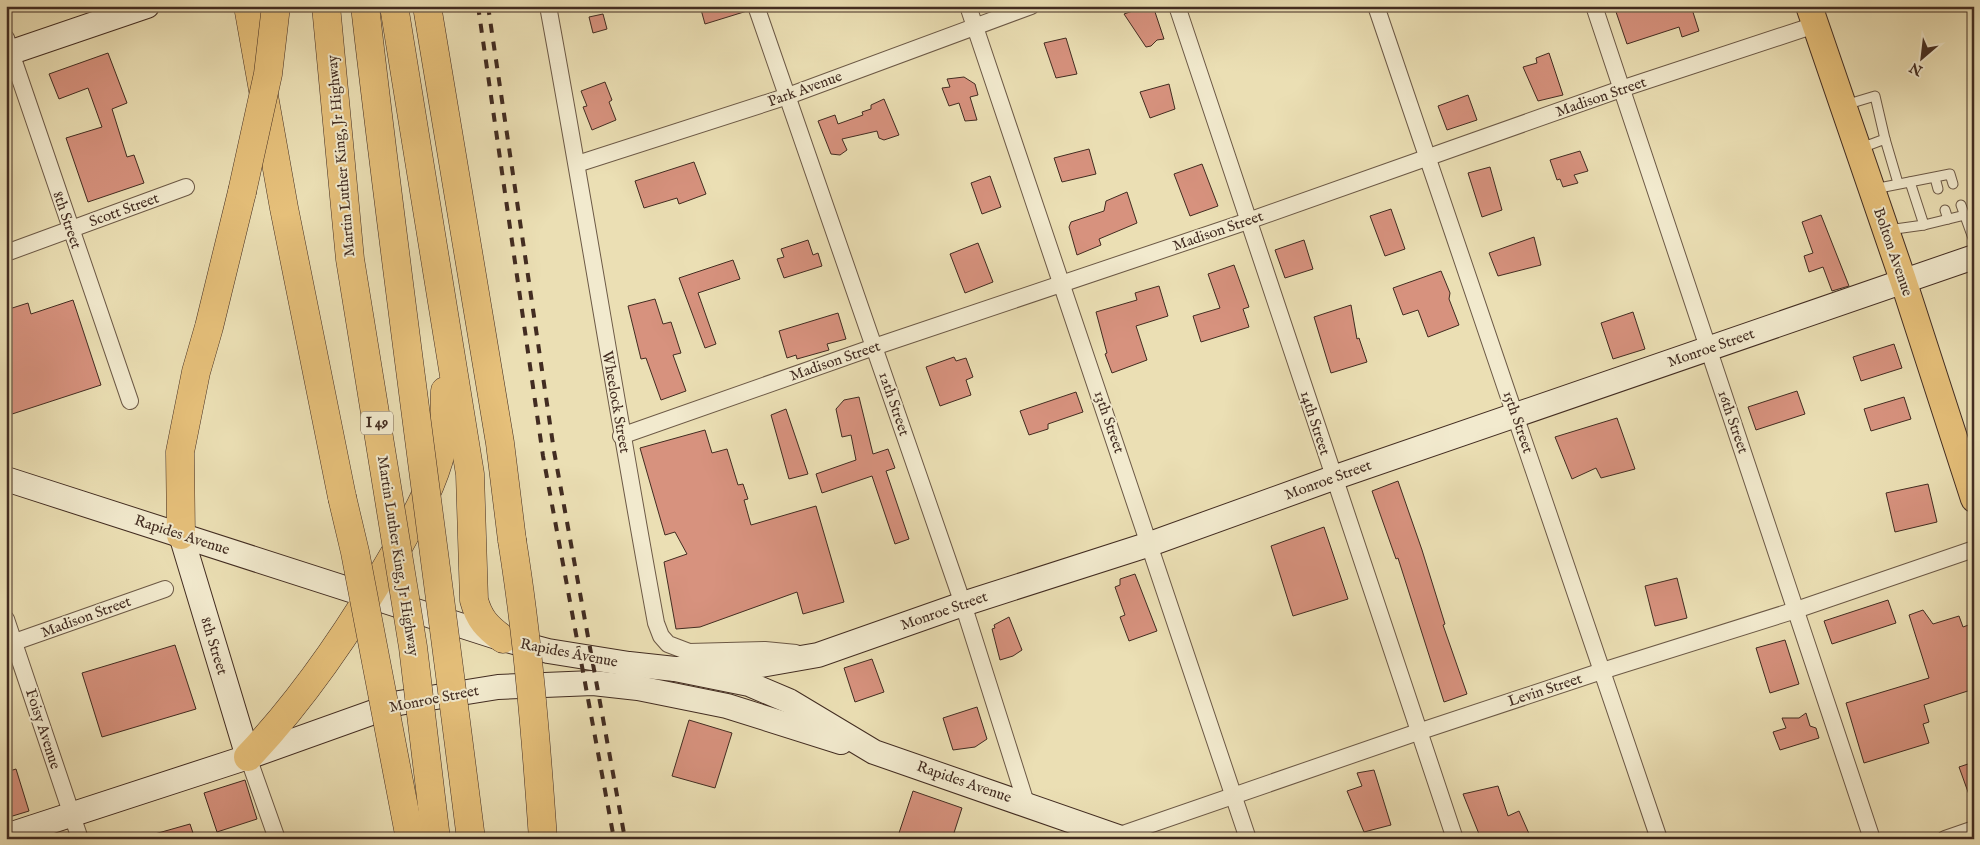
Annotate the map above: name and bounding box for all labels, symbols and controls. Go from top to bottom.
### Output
north arrow [1898,32,1948,82]
street label: Martin Luther King, Jr Highway [323,54,359,258]
text: N [1907,58,1927,80]
street label: Park Avenue [765,67,845,111]
street label: Madison Street [1553,73,1649,121]
street label: 8th Street [48,189,86,251]
street label: Scott Street [86,189,162,231]
street label: Bolton Avenue [1869,205,1917,299]
street label: Madison Street [1170,207,1266,255]
street label: Monroe Street [1665,324,1757,372]
street label: Madison Street [787,337,883,385]
street label: Wheelock Street [598,349,634,455]
street label: 12th Street [874,370,914,438]
street label: 13th Street [1089,388,1129,456]
street label: 14th Street [1296,388,1334,458]
street label: 15th Street [1498,388,1538,456]
street label: 16th Street [1713,388,1753,456]
road number: I 49 [361,412,393,434]
street label: Martin Luther King, Jr Highway [373,454,423,658]
street label: Monroe Street [1282,456,1374,504]
street label: Rapides Avenue [132,511,232,559]
street label: Monroe Street [898,587,990,635]
street label: Madison Street [38,592,134,642]
street label: 8th Street [196,615,232,677]
street label: Rapides Avenue [519,634,620,672]
street label: Levin Street [1506,669,1584,711]
street label: Monroe Street [388,681,480,717]
street label: Foisy Avenue [21,686,65,772]
street label: Rapides Avenue [914,757,1014,807]

